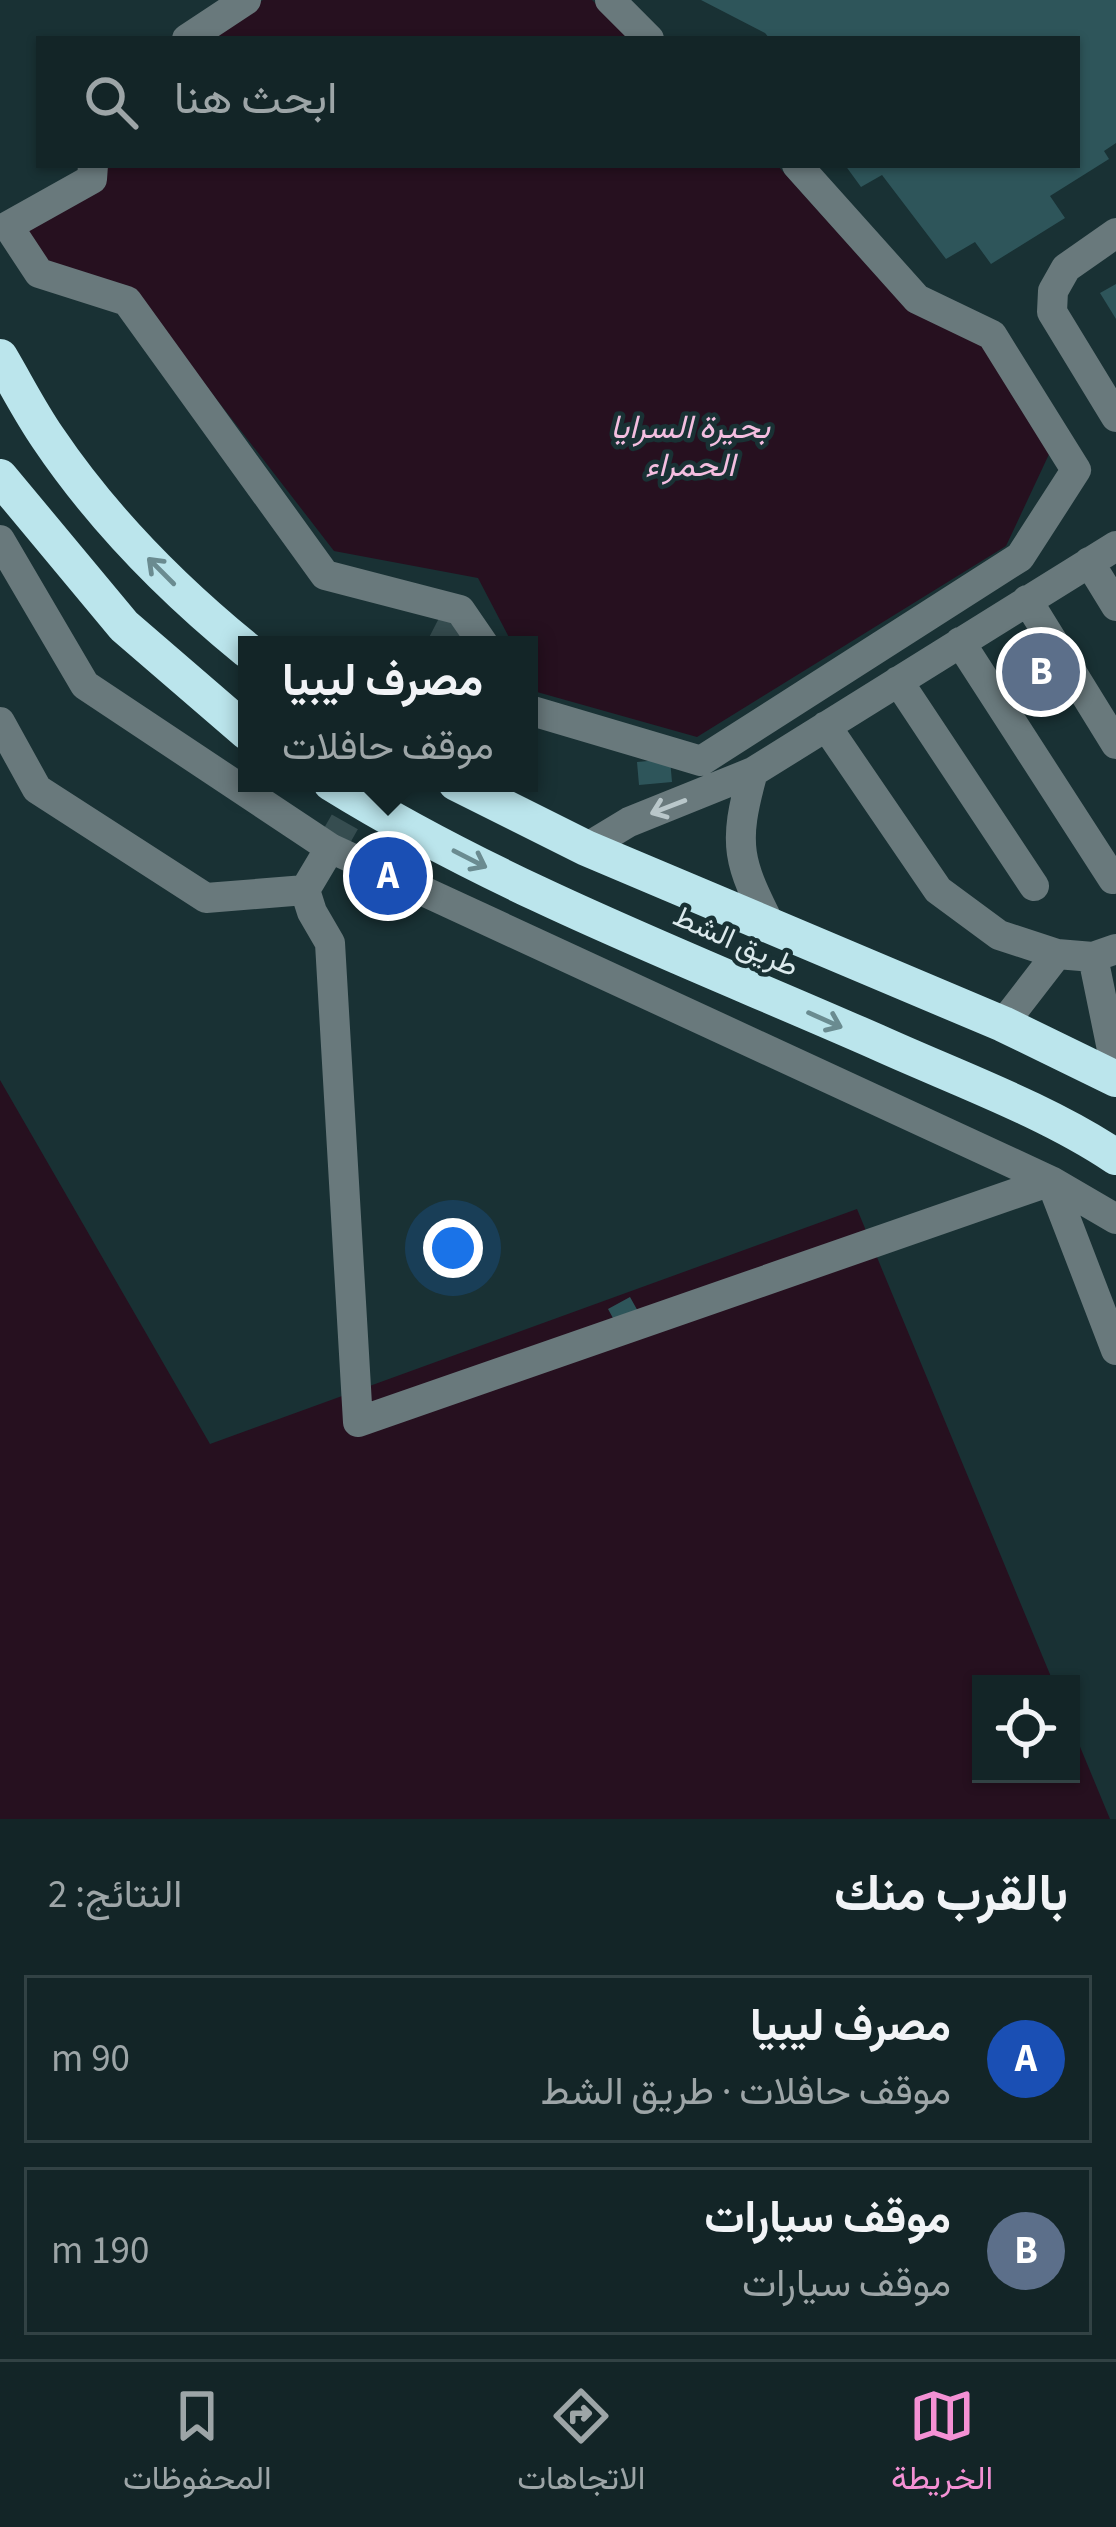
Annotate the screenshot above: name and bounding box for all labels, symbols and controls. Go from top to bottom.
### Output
search box [36,36,1080,168]
text: ابحث هنا [174,67,337,131]
icon: search [78,69,144,135]
water label: بحيرة السرايا الحمراء [610,404,771,489]
one-way arrow [147,557,176,586]
pin: B [1002,627,1080,717]
popup [238,636,538,792]
text: مصرف ليبيا [282,649,483,713]
text: موقف حافلات [282,719,494,775]
one-way arrow [651,797,688,819]
pin: A [349,831,427,921]
one-way arrow [452,849,487,872]
street label: طريق الشط [666,895,805,988]
one-way arrow [807,1010,843,1032]
your location [423,1218,483,1278]
map controls [972,1675,1080,1783]
button: locate [972,1675,1080,1783]
text: بالقرب منك [834,1858,1068,1930]
text: النتائج: 2 [48,1867,182,1923]
text: مصرف ليبيا [750,1994,951,2058]
text: 90 m [51,2031,130,2087]
text: A [1015,2031,1037,2087]
text: موقف حافلات · طريق الشط [540,2064,951,2120]
text: موقف سيارات [704,2186,951,2250]
text: 190 m [51,2223,149,2279]
text: B [1014,2223,1038,2279]
text: موقف سيارات [742,2256,951,2312]
tab: المحفوظات [123,2383,272,2507]
tab: الاتجاهات [517,2383,645,2507]
tab: الخريطة [891,2383,993,2507]

